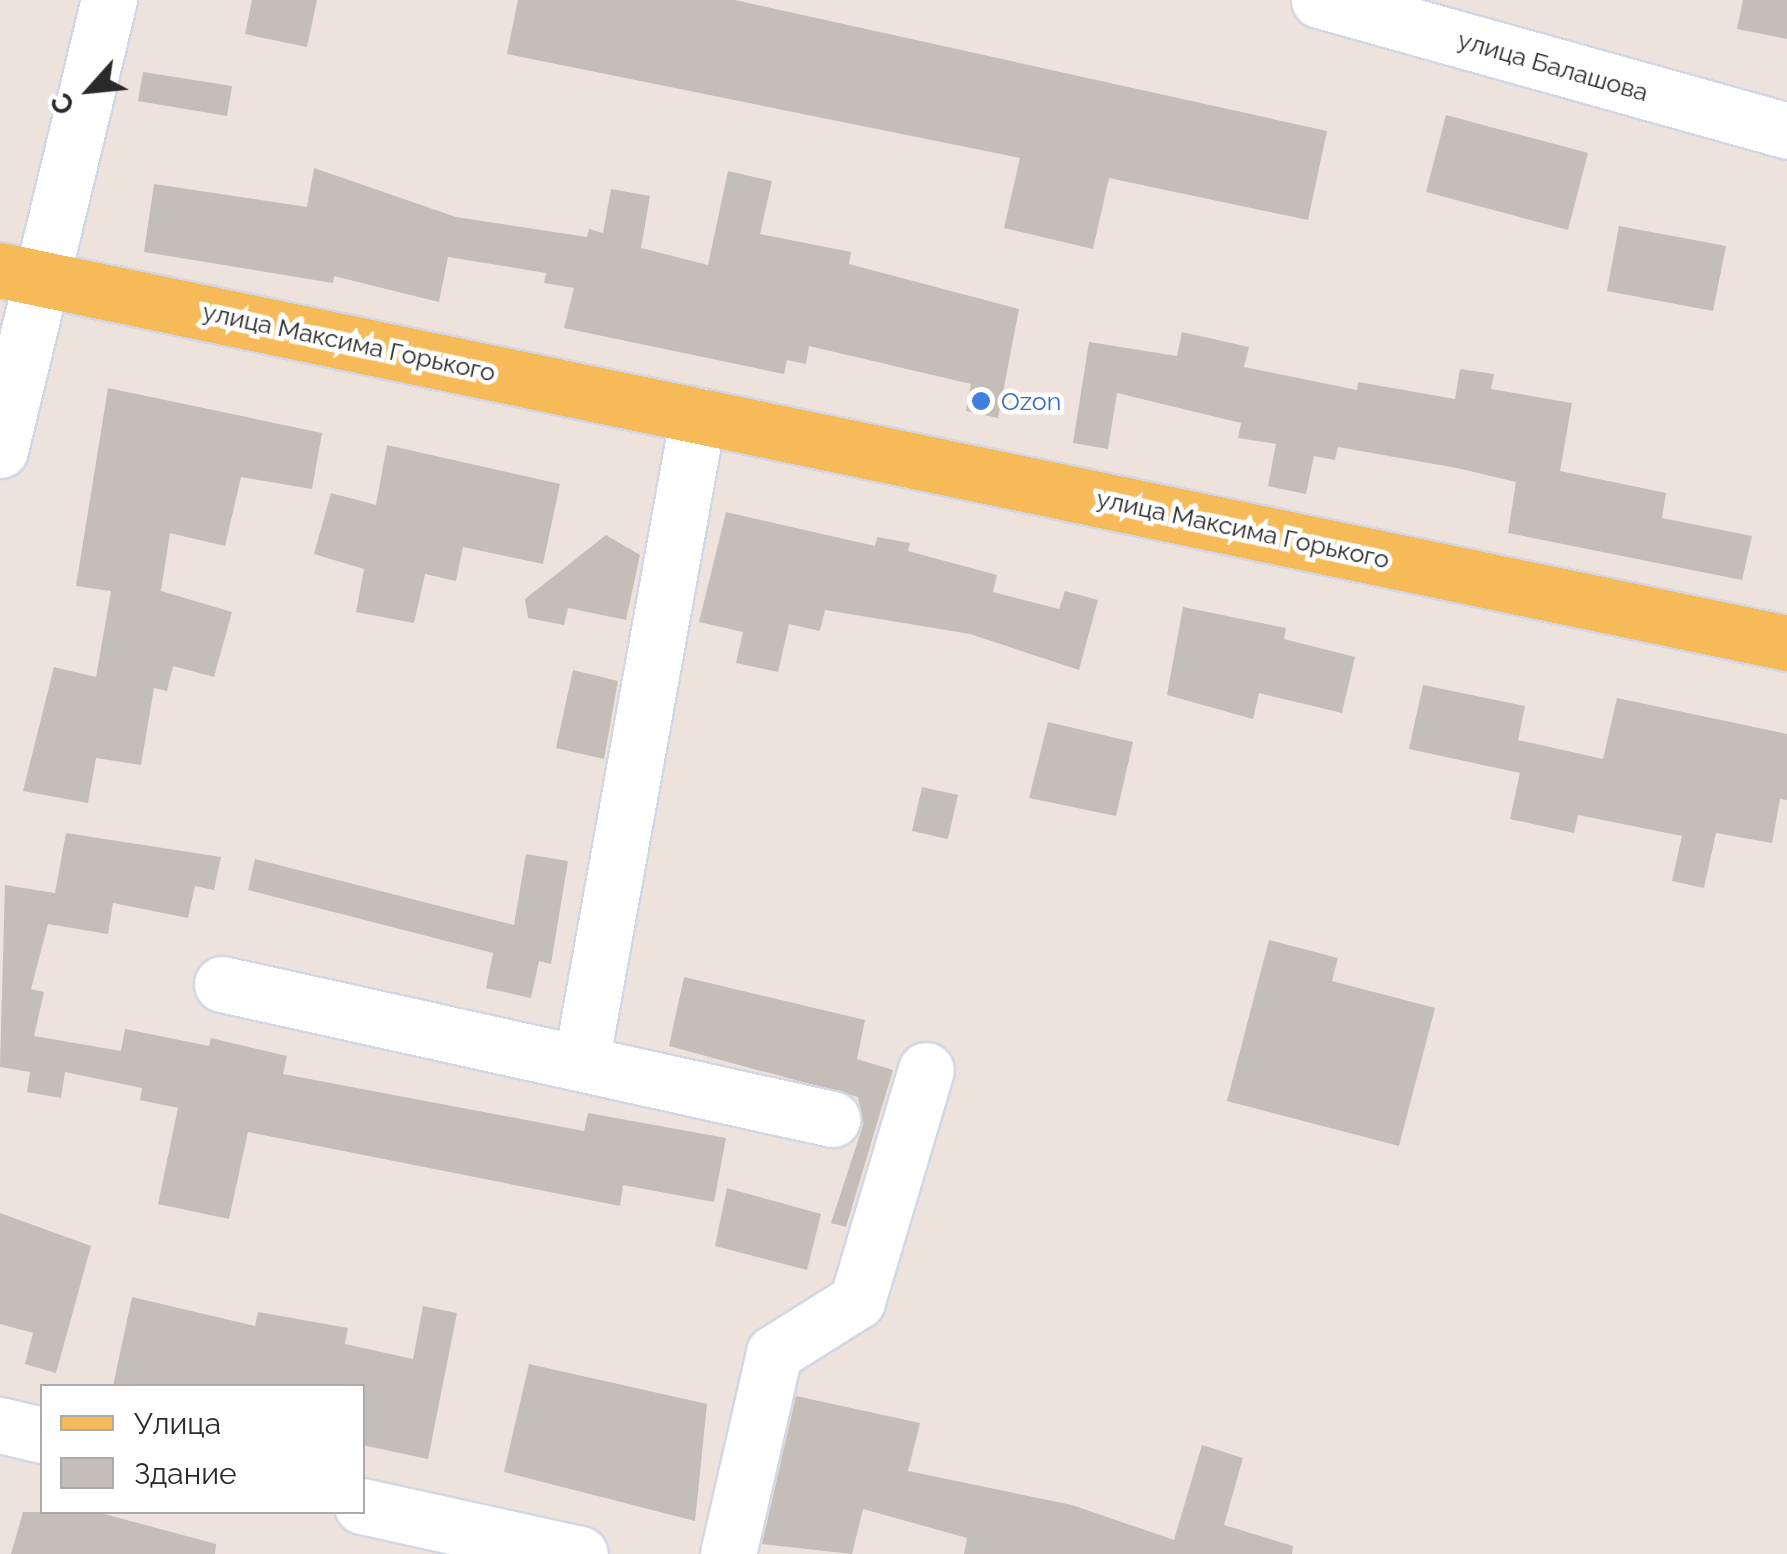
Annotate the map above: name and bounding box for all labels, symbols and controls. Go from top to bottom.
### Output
street label: улица Балашова [1454,24,1652,108]
north arrow [40,40,140,140]
text: С [44,88,82,120]
street label: улица Максима Горького [200,296,498,388]
place label: Ozon [1001,386,1061,416]
marker: Ozon [970,390,992,412]
street label: улица Максима Горького [1094,483,1392,575]
legend [40,1384,365,1514]
text: Улица [134,1406,221,1441]
text: Здание [134,1456,237,1491]

